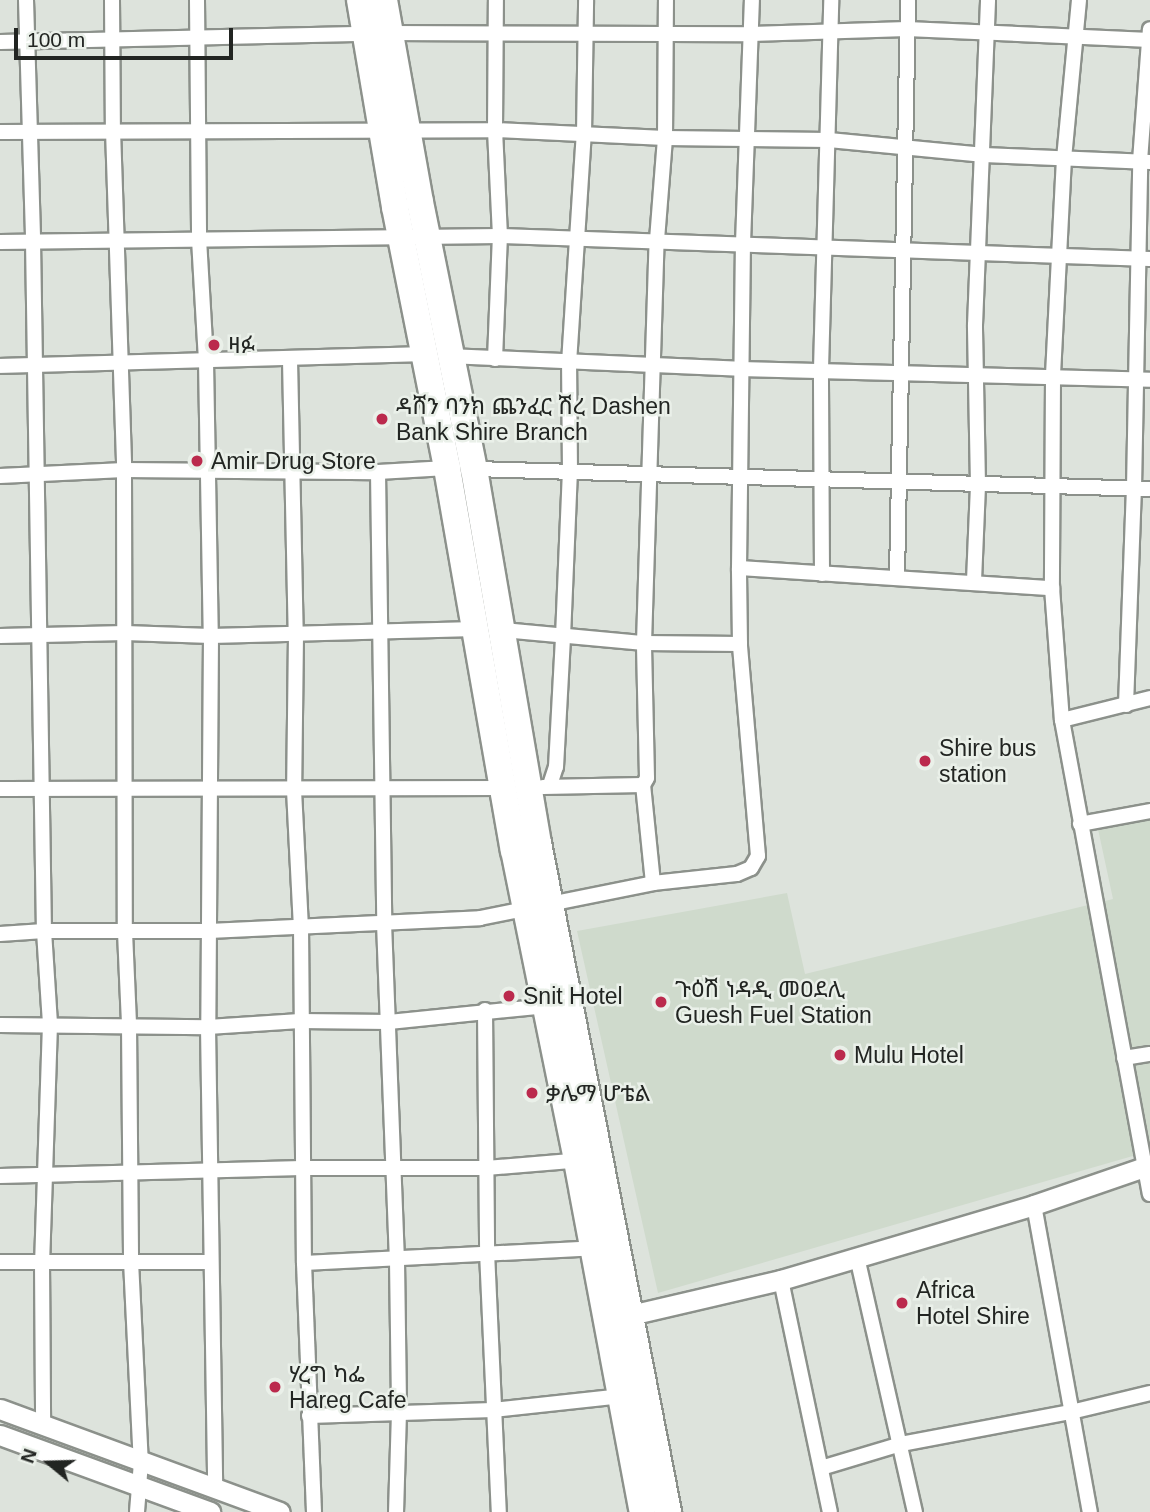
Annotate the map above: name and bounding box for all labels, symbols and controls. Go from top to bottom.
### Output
scale bar [18,14,236,58]
text: 100 m [27,28,85,51]
place label: ዛፉ [228,331,255,359]
marker: ዛፉ [206,337,222,353]
place label: ዳሸን ባንክ ጨንፈር ሽረ Dashen Bank Shire Branch [396,392,671,446]
marker: ዳሸን ባንክ ጨንፈር ሽረ Dashen Bank Shire Branch [374,411,390,427]
place label: Amir Drug Store [211,447,376,475]
marker: Amir Drug Store [189,453,205,469]
place label: Shire bus station [939,734,1036,788]
marker: Shire bus station [917,753,933,769]
place label: ጉዕሽ ነዳዲ መዐደሊ Guesh Fuel Station [675,975,872,1029]
place label: Snit Hotel [523,982,623,1010]
marker: Snit Hotel [501,988,517,1004]
marker: ጉዕሽ ነዳዲ መዐደሊ Guesh Fuel Station [653,994,669,1010]
place label: Mulu Hotel [854,1041,964,1069]
marker: Mulu Hotel [832,1047,848,1063]
place label: ቃሌማ ሆቴል [546,1079,650,1107]
marker: ቃሌማ ሆቴል [524,1085,540,1101]
place label: Africa Hotel Shire [916,1276,1030,1330]
marker: Africa Hotel Shire [894,1295,910,1311]
place label: ሃረግ ካፌ Hareg Cafe [289,1360,407,1414]
marker: ሃረግ ካፌ Hareg Cafe [267,1379,283,1395]
north arrow [14,1428,84,1498]
text: N [17,1446,41,1466]

